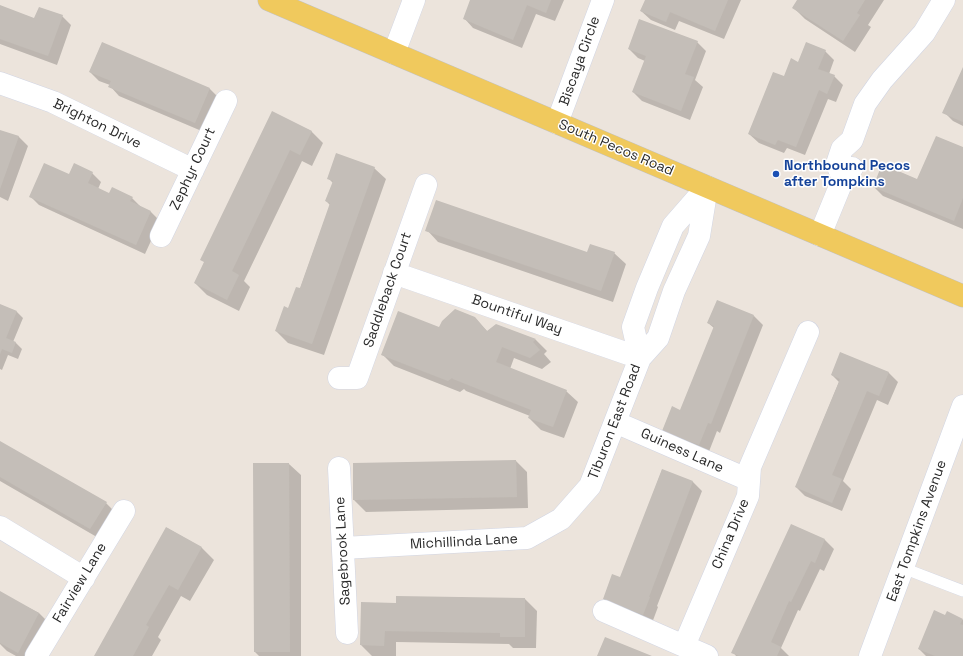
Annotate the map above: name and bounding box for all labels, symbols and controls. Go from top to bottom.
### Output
street label: Biscaya Circle [556,14,604,108]
street label: Brighton Drive [50,95,144,153]
street label: South Pecos Road [556,116,676,180]
street label: Zephyr Court [167,125,219,213]
place label: Northbound Pecos after Tompkins [784,158,910,190]
marker: Northbound Pecos after Tompkins [771,169,781,179]
street label: Saddleback Court [360,230,416,350]
street label: Bountiful Way [469,292,565,338]
street label: Tiburon East Road [585,362,645,482]
street label: Guiness Lane [638,425,726,477]
street label: East Tompkins Avenue [884,458,950,604]
street label: Sagebrook Lane [332,496,354,606]
street label: China Drive [709,496,753,572]
street label: Michillinda Lane [410,531,518,553]
street label: Fairview Lane [49,540,111,626]

